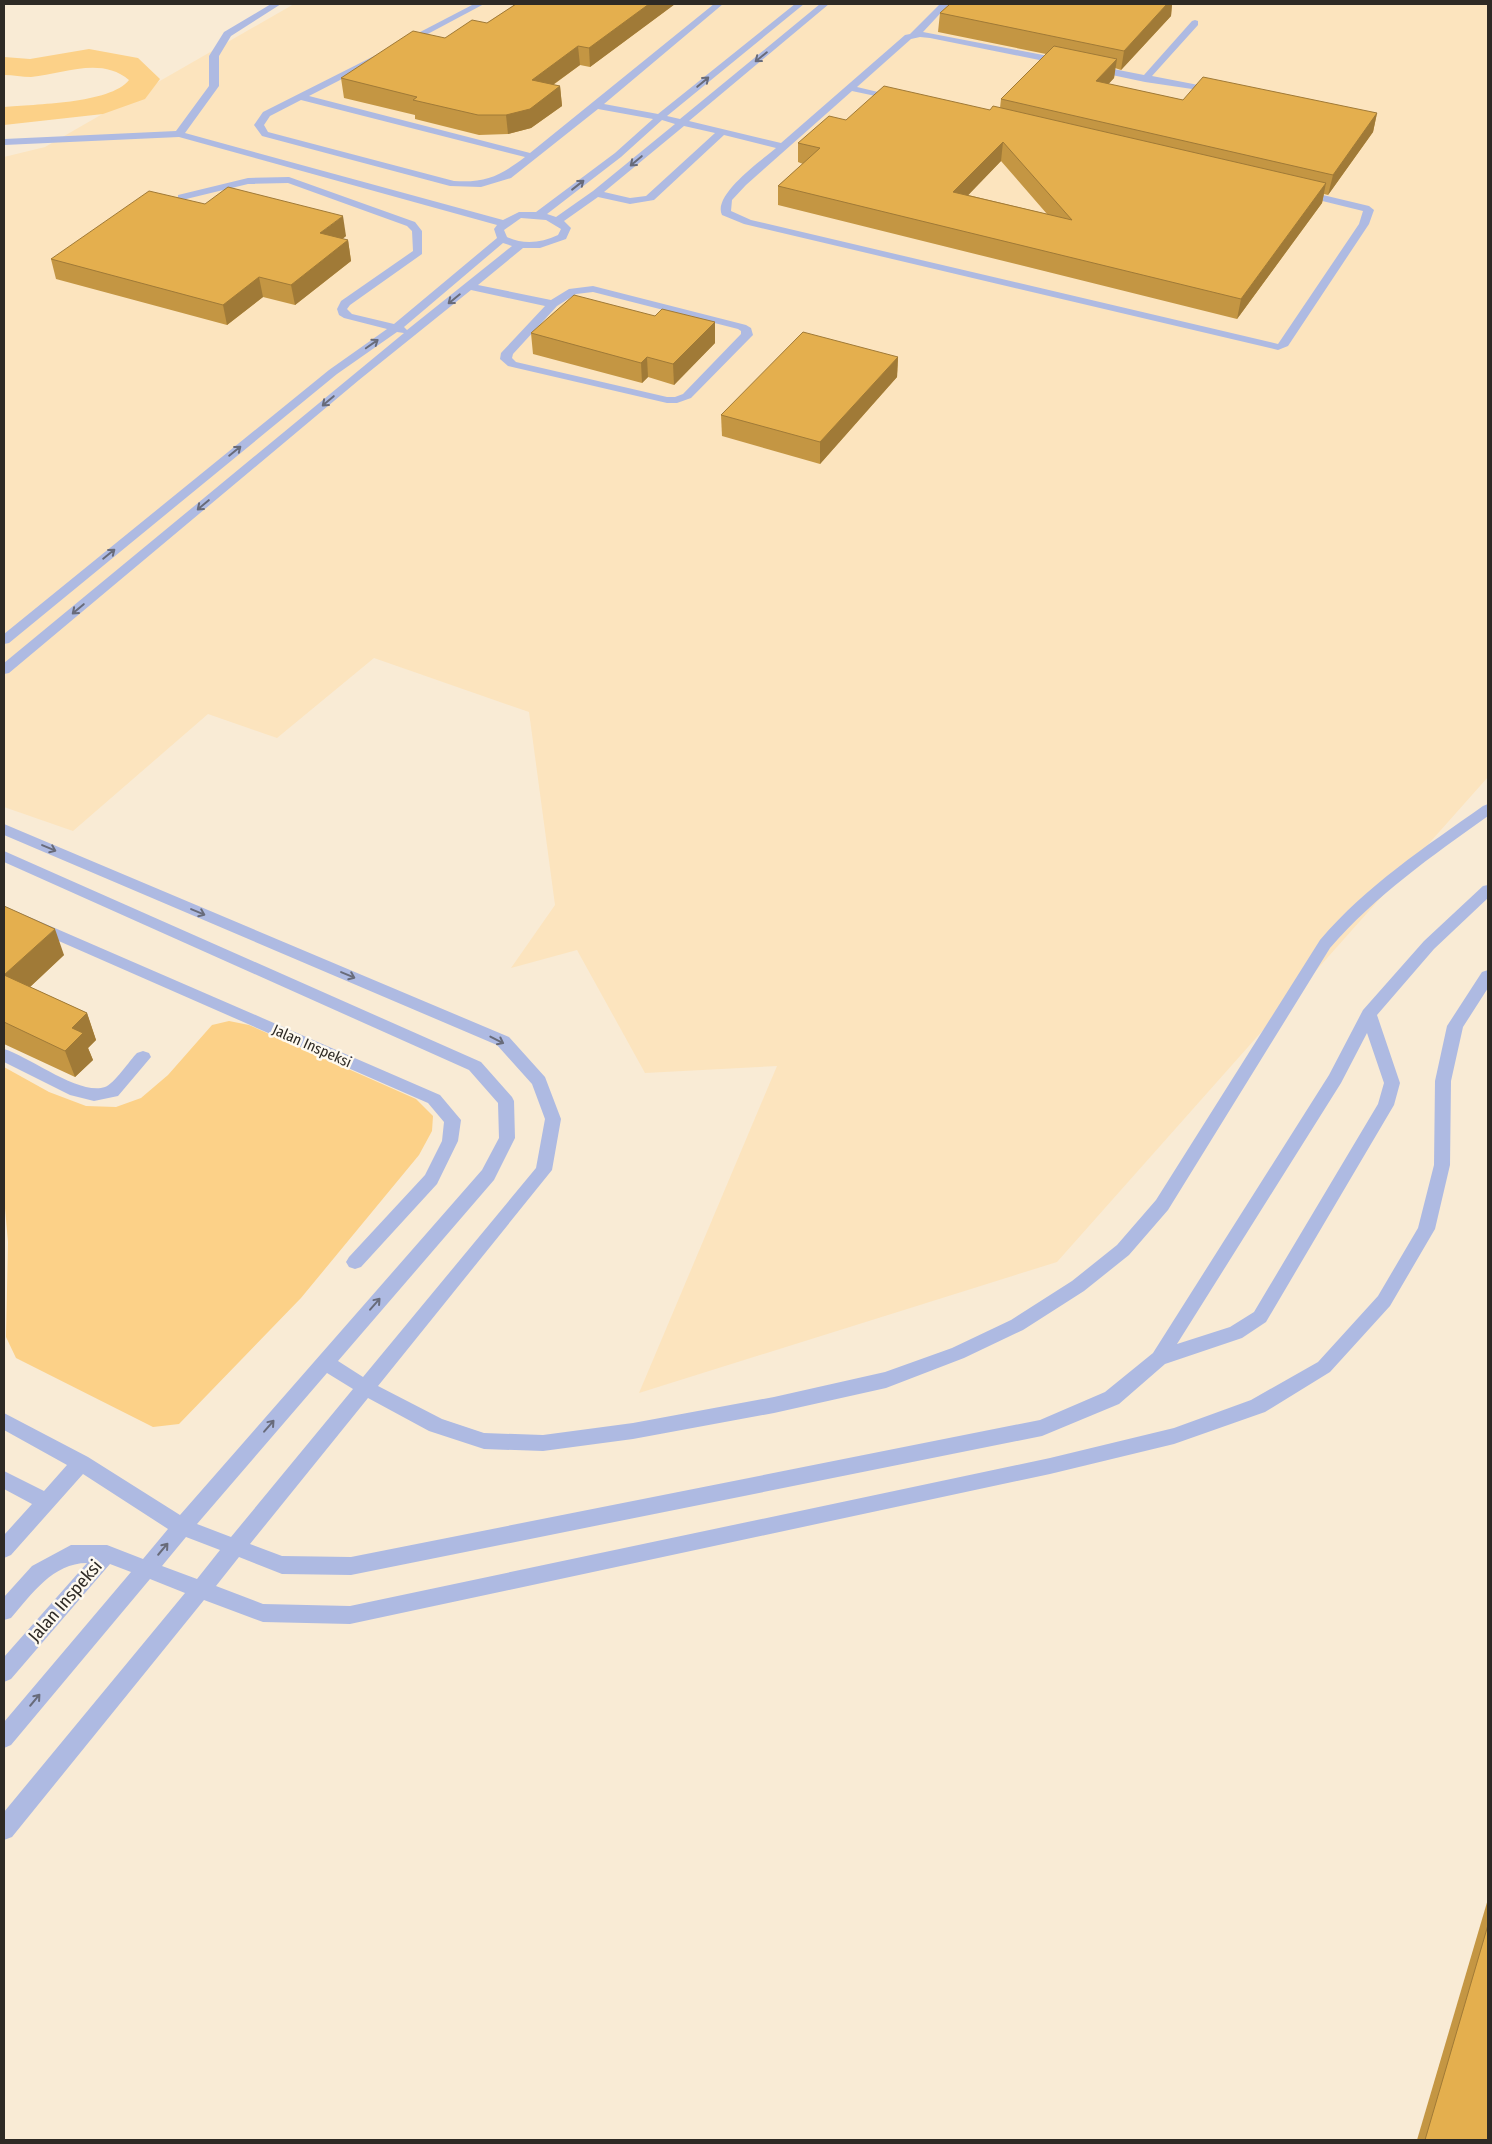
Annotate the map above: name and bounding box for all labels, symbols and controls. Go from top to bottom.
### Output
one-way arrow [755,52,768,63]
one-way arrow [696,77,709,88]
one-way arrow [629,155,642,166]
one-way arrow [571,180,584,191]
one-way arrow [448,293,461,304]
one-way arrow [365,339,379,349]
one-way arrow [321,395,334,406]
one-way arrow [229,446,242,457]
one-way arrow [197,499,210,510]
one-way arrow [103,548,116,559]
one-way arrow [72,603,85,614]
one-way arrow [41,844,56,854]
one-way arrow [190,907,205,917]
one-way arrow [340,971,355,981]
street label: Jalan Inspeksi [270,1021,354,1071]
one-way arrow [489,1035,504,1045]
one-way arrow [370,1297,381,1310]
one-way arrow [263,1420,274,1433]
one-way arrow [157,1543,168,1556]
street label: Jalan Inspeksi [23,1555,107,1647]
one-way arrow [30,1694,41,1707]

